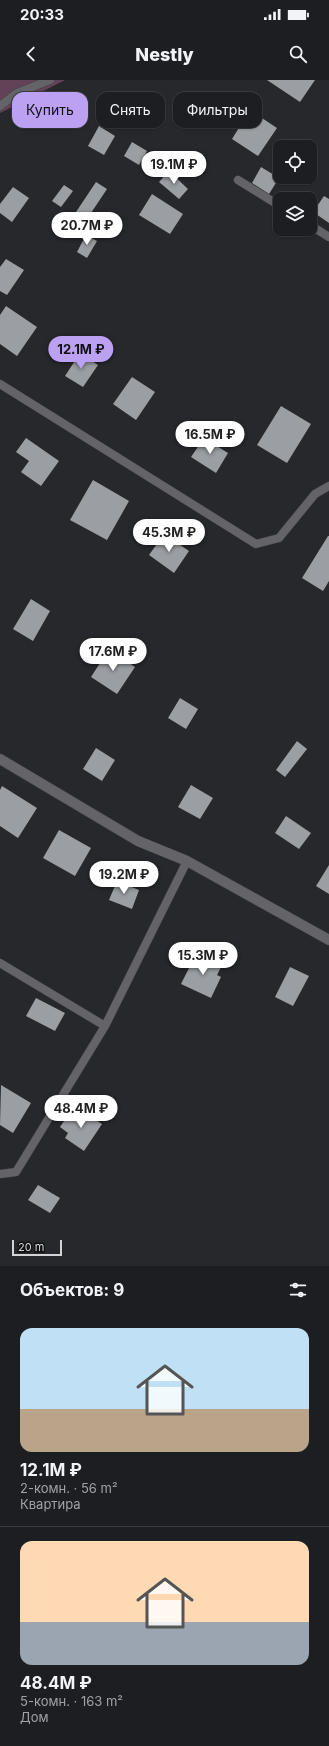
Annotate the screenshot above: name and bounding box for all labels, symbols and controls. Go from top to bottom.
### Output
text: 20:33 [20,5,64,24]
icon: back [20,43,42,65]
icon: search [287,43,309,65]
text: Nestly [135,44,194,65]
chip: Купить [12,92,88,128]
chip: Снять [96,92,165,128]
chip: Фильтры [173,92,262,128]
map controls [273,140,317,236]
button: locate [273,140,317,184]
pin: 19.1M ₽ [137,151,211,185]
text: 19.1M ₽ [150,156,198,172]
button: layers [273,192,317,236]
pin: 20.7M ₽ [50,212,124,246]
text: 20.7M ₽ [61,217,113,233]
pin: 12.1M ₽ [44,336,118,370]
text: 12.1M ₽ [57,341,105,357]
pin: 16.5M ₽ [173,421,247,455]
text: 16.5M ₽ [184,426,236,442]
pin: 45.3M ₽ [132,519,206,553]
text: 45.3M ₽ [142,524,196,540]
pin: 17.6M ₽ [76,638,150,672]
text: 17.6M ₽ [89,643,137,659]
pin: 19.2M ₽ [87,861,161,895]
text: 19.2M ₽ [98,866,150,882]
pin: 15.3M ₽ [166,942,240,976]
text: 15.3M ₽ [178,947,228,963]
pin: 48.4M ₽ [44,1095,118,1129]
text: 48.4M ₽ [54,1100,108,1116]
scale bar [12,1238,62,1257]
text: 20 m [18,1240,44,1254]
icon: filters [287,1279,309,1301]
text: Объектов: 9 [20,1280,124,1300]
icon: home [129,1354,201,1426]
text: 12.1M ₽ [20,1460,82,1480]
text: 2-комн. · 56 m² [20,1480,118,1496]
text: Квартира [20,1496,81,1512]
icon: home [129,1567,201,1639]
text: 48.4M ₽ [20,1673,92,1693]
text: 5-комн. · 163 m² [20,1693,123,1709]
text: Дом [20,1709,48,1725]

